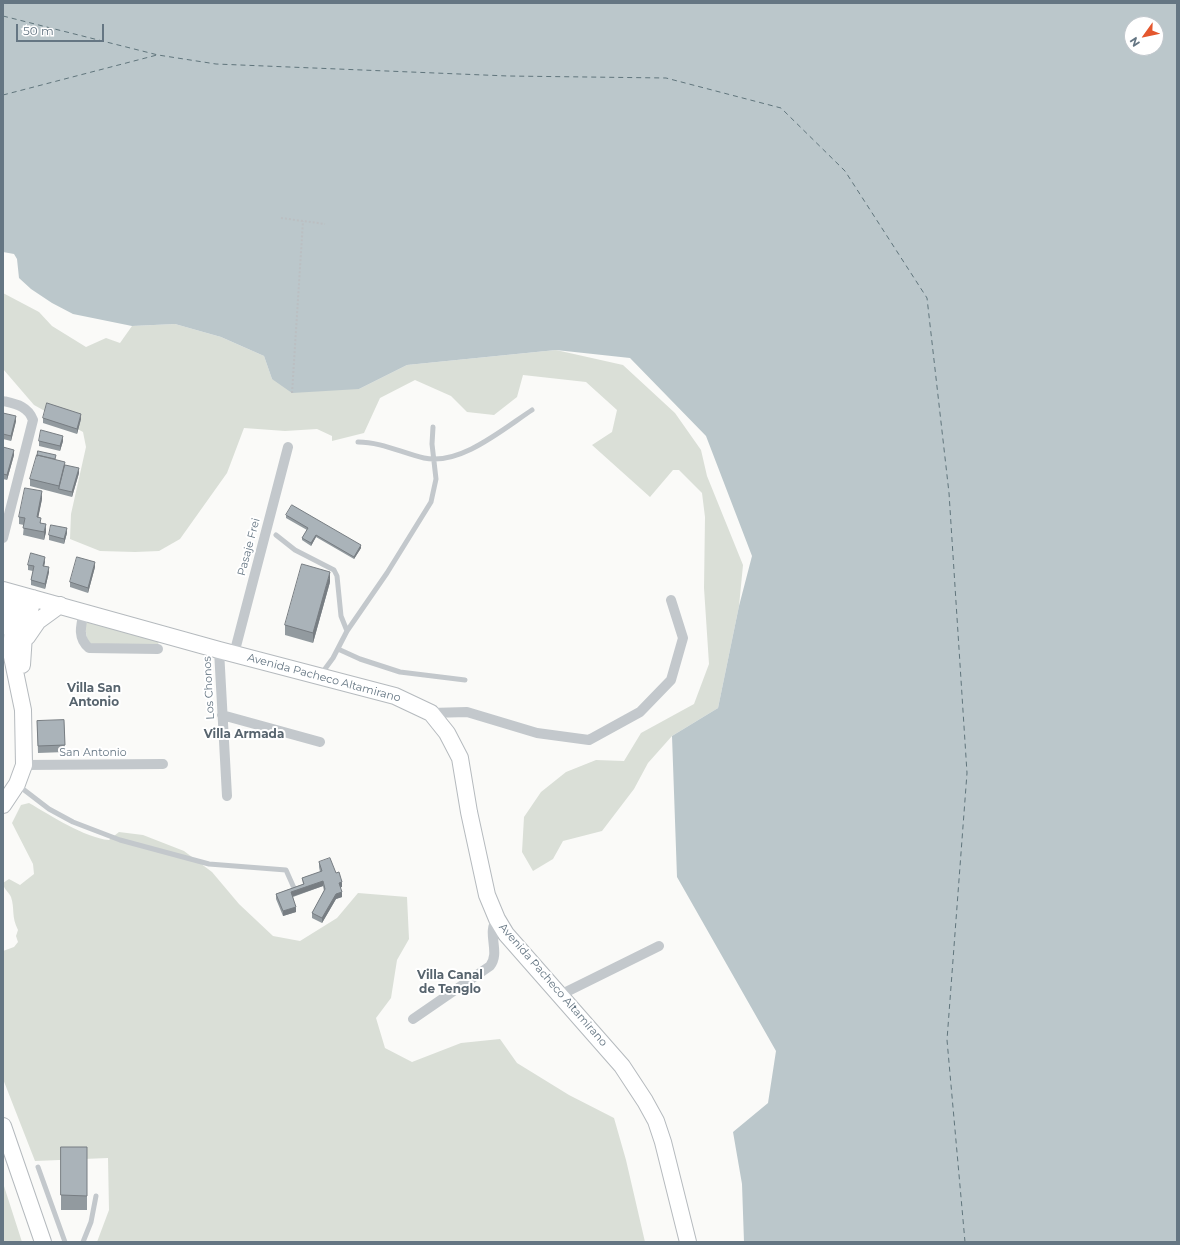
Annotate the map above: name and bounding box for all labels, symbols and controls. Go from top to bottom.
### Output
scale bar [18,16,106,42]
north arrow [1124,16,1164,56]
text: 50 m [23,23,54,38]
text: N [1126,34,1143,50]
street label: Pasaje Frei [235,517,263,577]
street label: Avenida Pacheco Altamirano [246,651,402,705]
street label: Los Chonos [201,656,217,720]
district label: Villa San Antonio [67,681,121,709]
district label: Villa Armada [204,727,284,741]
street label: San Antonio [59,746,127,760]
street label: Avenida Pacheco Altamirano [496,921,610,1049]
district label: Villa Canal de Tenglo [417,968,483,996]

